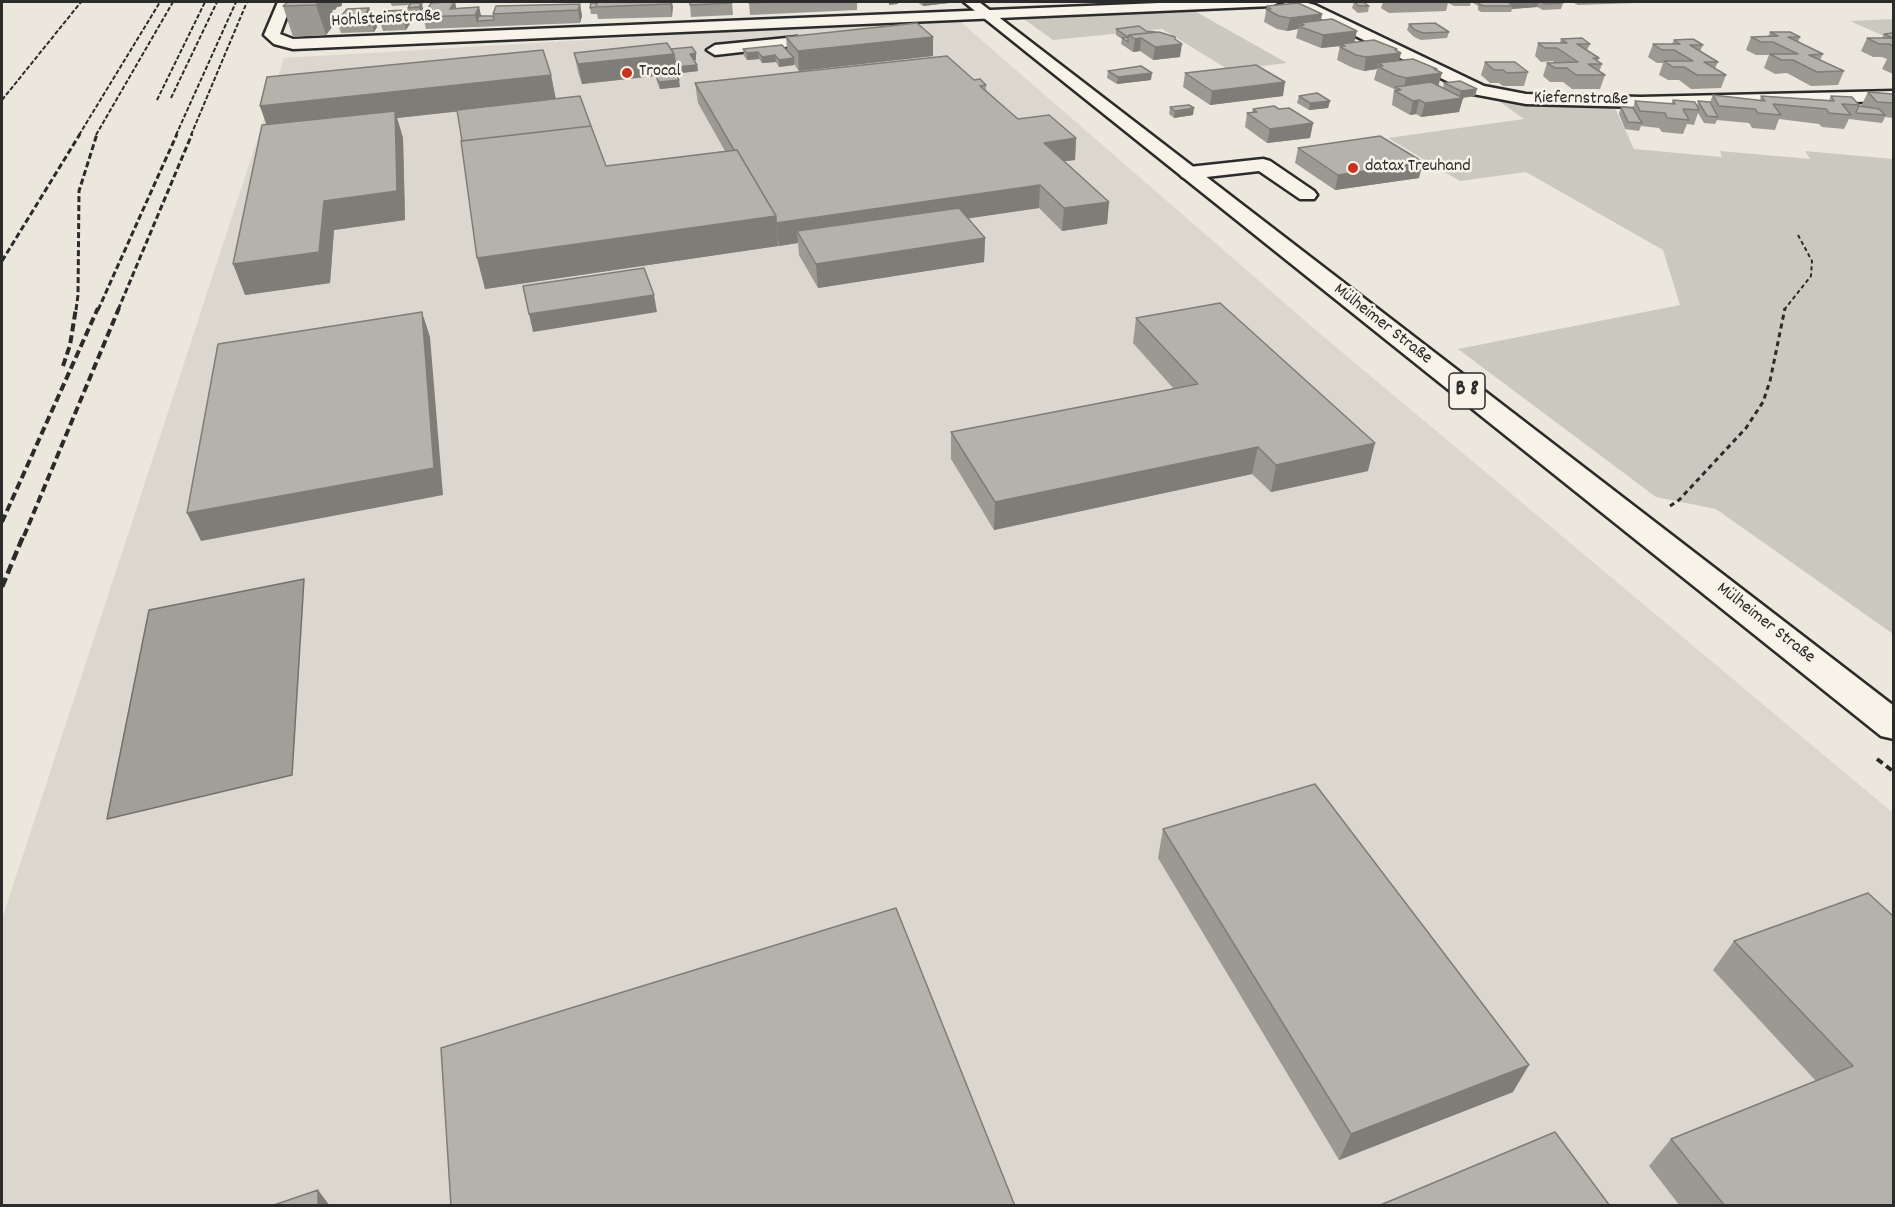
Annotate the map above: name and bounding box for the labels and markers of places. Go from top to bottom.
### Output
place label: Trocal [639,62,681,84]
marker: Trocal [620,66,634,80]
place label: datax Treuhand [1365,157,1471,179]
marker: datax Treuhand [1346,161,1360,175]

